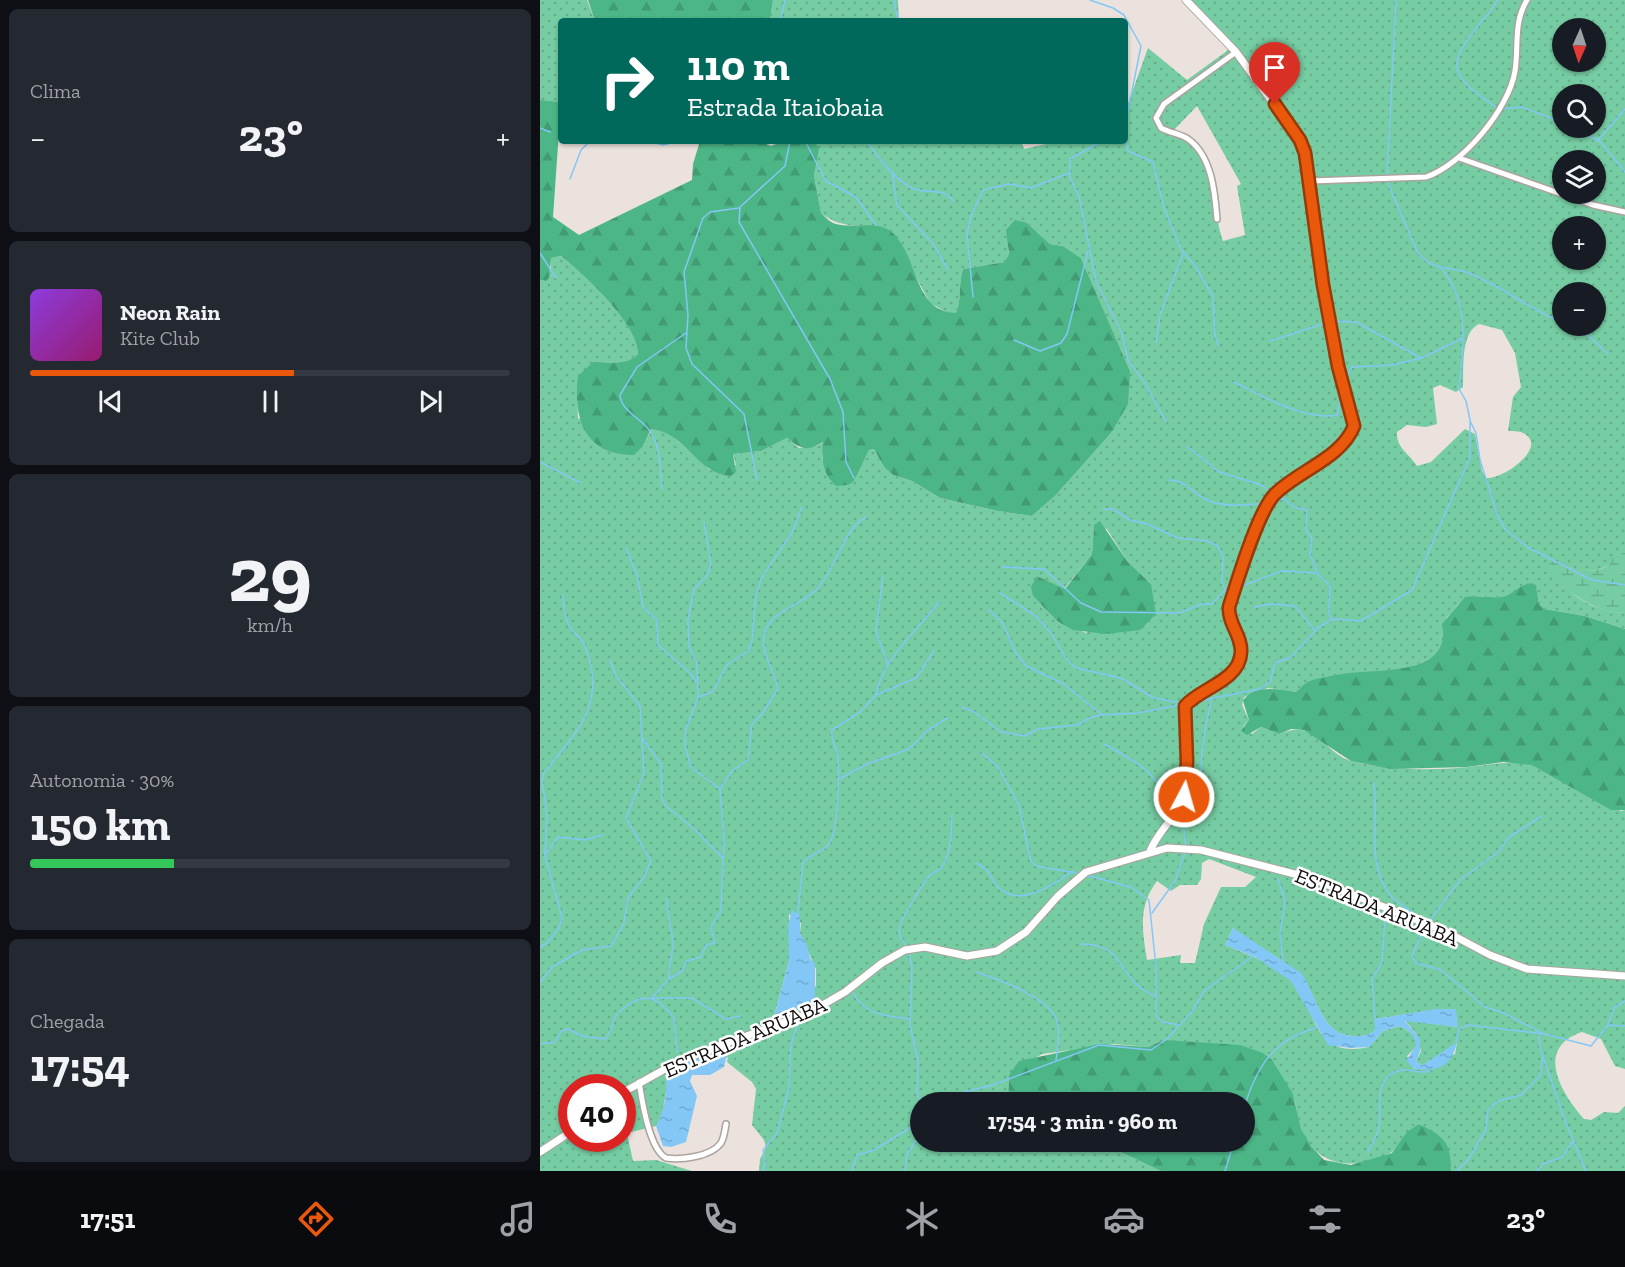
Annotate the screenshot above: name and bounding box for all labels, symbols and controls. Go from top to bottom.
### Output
north arrow [1552,18,1606,72]
map controls [1552,18,1606,336]
text: 110 m [687,40,790,91]
icon: right [588,42,666,120]
pin [1249,42,1300,104]
icon: arrive [1258,51,1291,84]
text: Clima [30,79,81,103]
button: search [1552,84,1606,138]
text: Estrada Itaiobaia [687,91,884,123]
text: 23° [239,109,303,163]
text: − [30,118,45,157]
text: + [496,118,510,157]
button: layers [1552,150,1606,204]
button: + [1552,216,1606,270]
button: − [1552,282,1606,336]
text: Neon Rain [120,299,220,326]
text: Kite Club [120,326,200,350]
icon: previous [94,385,127,418]
icon: pause [254,385,287,418]
icon: next [414,385,447,418]
text: 29 [228,527,312,621]
text: km/h [247,613,293,637]
position arrow [1152,765,1216,829]
text: Autonomia · 30% [30,768,174,792]
text: 150 km [30,798,170,852]
street label: ESTRADA ARUABA [1292,863,1463,951]
street label: ESTRADA ARUABA [660,991,830,1083]
text: Chegada [30,1009,105,1033]
text: 17:54 [30,1039,130,1093]
speed limit sign: 40 [558,1074,636,1152]
text: 17:54 · 3 min · 960 m [988,1108,1177,1135]
icon: directions [295,1198,337,1240]
icon: music [497,1198,539,1240]
icon: phone [699,1198,741,1240]
icon: climate [901,1198,943,1240]
icon: car [1103,1198,1145,1240]
icon: filters [1304,1198,1346,1240]
text: 17:51 [80,1203,135,1235]
text: 23° [1506,1203,1545,1235]

